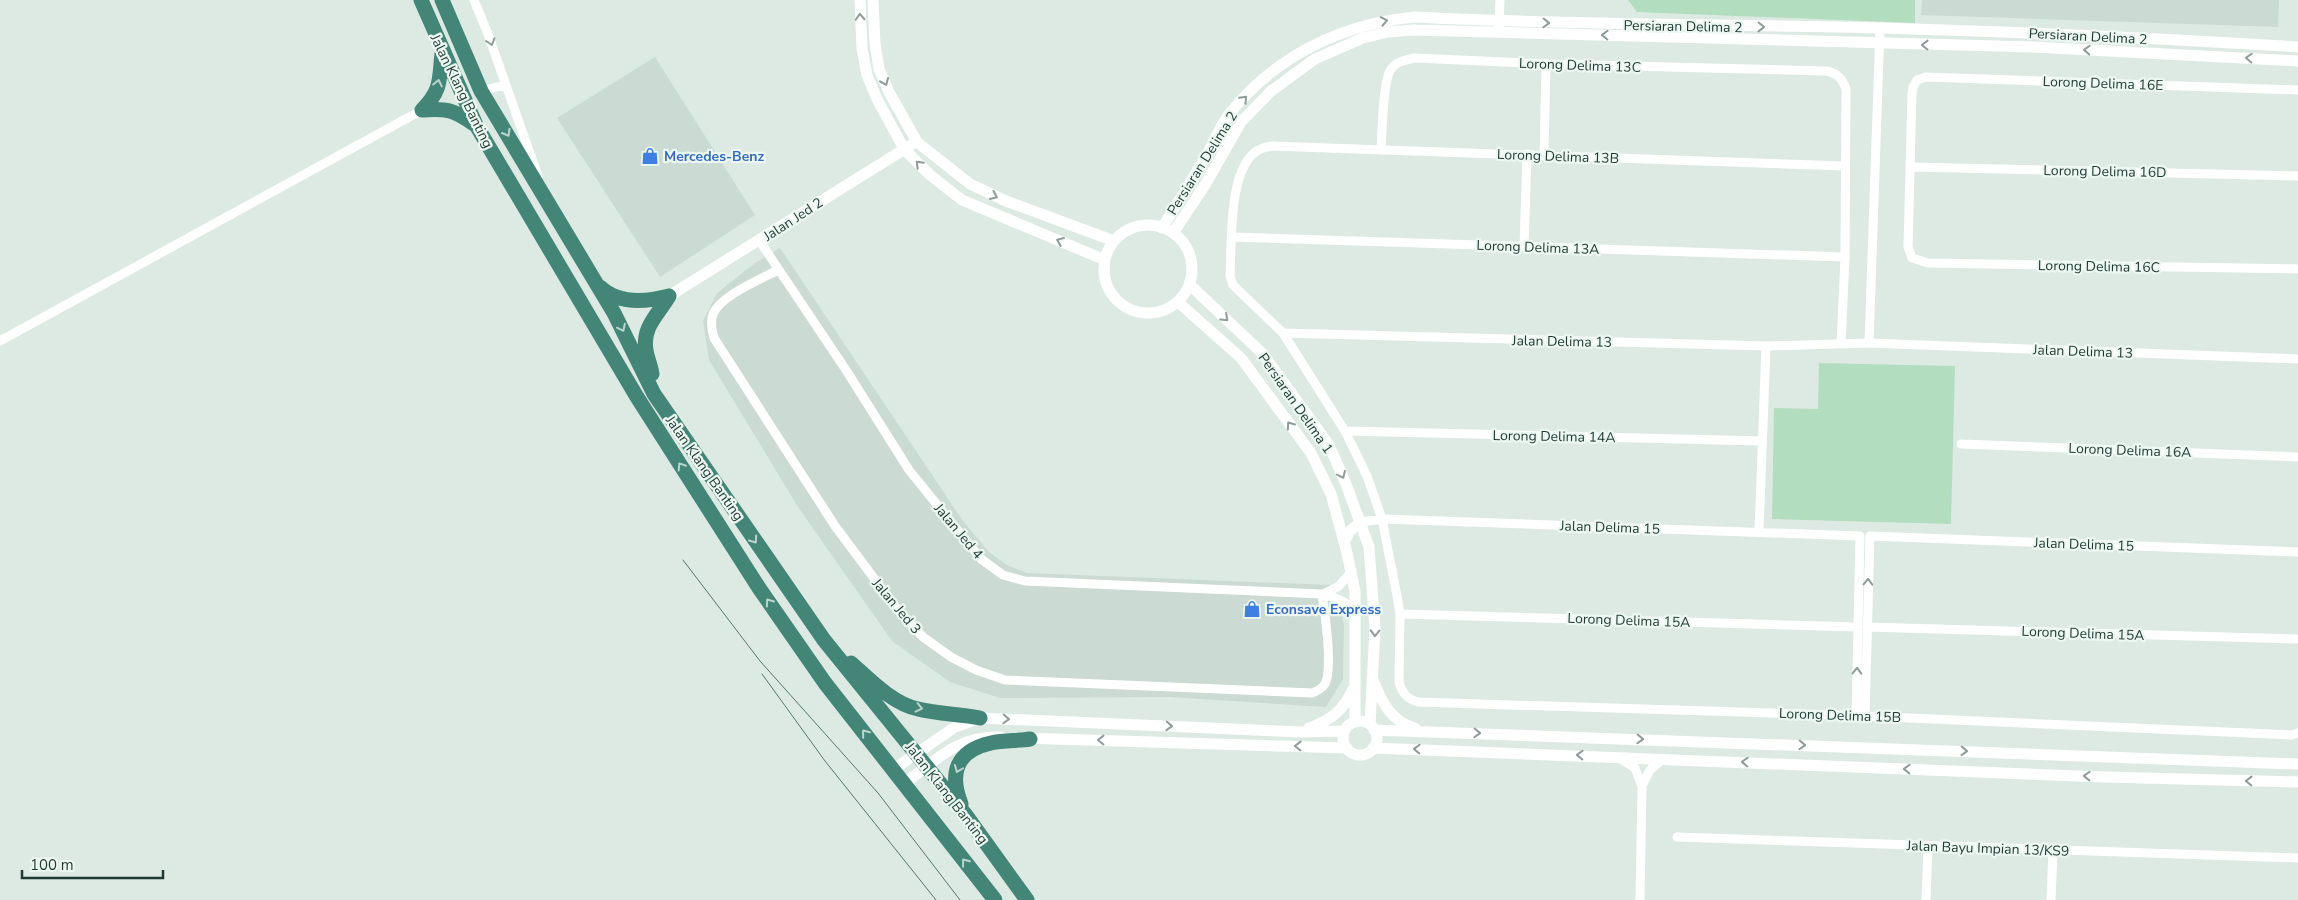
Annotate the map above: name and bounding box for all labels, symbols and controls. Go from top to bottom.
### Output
one-way arrow [855,13,866,21]
one-way arrow [1379,16,1388,27]
street label: Persiaran Delima 2 [1623,16,1743,37]
one-way arrow [1542,17,1550,28]
one-way arrow [1757,21,1765,32]
street label: Persiaran Delima 2 [2028,24,2148,49]
street label: Jalan Klang Banting [425,30,497,151]
one-way arrow [1601,30,1609,41]
one-way arrow [485,37,495,46]
one-way arrow [1920,40,1928,50]
one-way arrow [2083,44,2091,55]
one-way arrow [2245,53,2253,63]
street label: Lorong Delima 13C [1519,54,1641,77]
street label: Lorong Delima 16E [2042,72,2164,95]
one-way arrow [878,77,889,86]
one-way arrow [432,79,443,88]
one-way arrow [1239,95,1248,104]
street label: Persiaran Delima 2 [1163,108,1242,219]
one-way arrow [500,127,510,136]
street label: Lorong Delima 13B [1497,145,1619,168]
shop icon: Mercedes-Benz [640,146,660,166]
place label: Mercedes-Benz [664,147,764,166]
one-way arrow [916,161,925,170]
street label: Lorong Delima 16D [2043,161,2167,182]
one-way arrow [989,189,998,200]
street label: Jalan Jed 2 [759,193,827,246]
one-way arrow [1056,236,1065,247]
street label: Lorong Delima 13A [1476,236,1600,259]
street label: Lorong Delima 16C [2038,256,2160,277]
one-way arrow [1220,312,1229,321]
one-way arrow [616,323,626,332]
street label: Jalan Delima 13 [1511,331,1612,352]
street label: Jalan Delima 13 [2032,340,2133,363]
street label: Persiaran Delima 1 [1254,349,1337,457]
street label: Jalan Klang Banting [661,411,748,525]
one-way arrow [1287,421,1296,431]
street label: Lorong Delima 14A [1492,426,1616,447]
street label: Lorong Delima 16A [2068,439,2192,462]
one-way arrow [678,462,687,471]
one-way arrow [1336,470,1347,479]
street label: Jalan Jed 4 [929,499,987,563]
street label: Jalan Delima 15 [1559,516,1660,539]
street label: Jalan Delima 15 [2033,533,2134,556]
one-way arrow [748,534,757,543]
street label: Jalan Jed 3 [867,574,925,638]
one-way arrow [1863,577,1874,585]
one-way arrow [766,599,775,608]
shop icon: Econsave Express [1242,599,1262,619]
place label: Econsave Express [1266,600,1381,619]
street label: Lorong Delima 15A [1567,609,1691,632]
street label: Lorong Delima 15A [2021,622,2145,645]
one-way arrow [1369,629,1380,637]
one-way arrow [1851,667,1862,675]
one-way arrow [914,703,923,713]
street label: Lorong Delima 15B [1779,704,1901,727]
one-way arrow [1003,714,1011,724]
one-way arrow [1166,721,1173,731]
one-way arrow [1473,728,1481,739]
one-way arrow [863,730,871,739]
one-way arrow [1636,734,1644,745]
one-way arrow [1097,735,1105,746]
street label: Jalan Klang Banting [900,738,992,848]
one-way arrow [1294,740,1302,751]
one-way arrow [1798,740,1806,751]
one-way arrow [1413,744,1421,755]
one-way arrow [1961,746,1969,757]
one-way arrow [1575,750,1583,761]
one-way arrow [1740,757,1748,768]
one-way arrow [954,764,964,773]
one-way arrow [1903,764,1910,774]
one-way arrow [2083,771,2091,782]
one-way arrow [2245,775,2253,786]
street label: Jalan Bayu Impian 13/KS9 [1905,836,2070,861]
scale bar [22,848,164,880]
text: 100 m [30,855,74,875]
one-way arrow [962,858,971,867]

